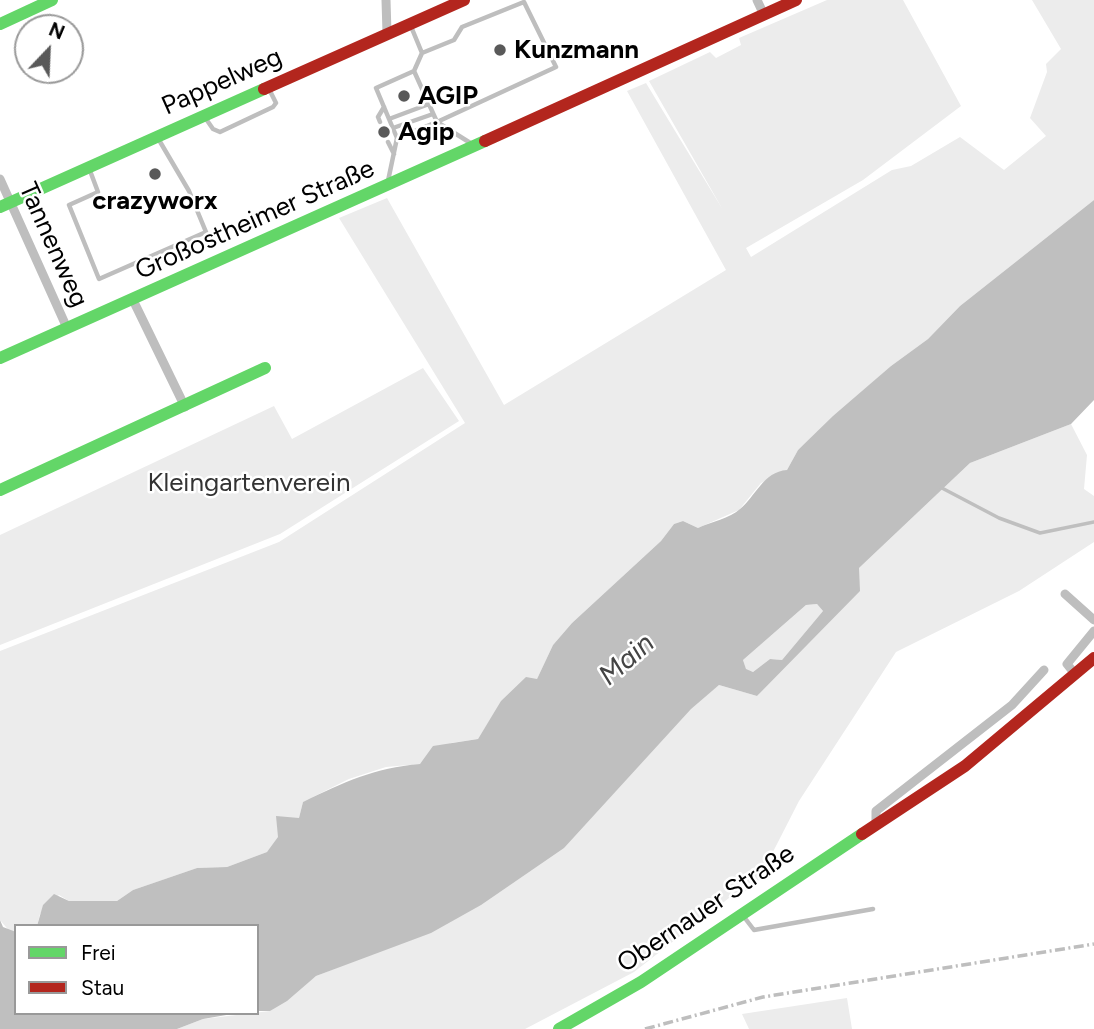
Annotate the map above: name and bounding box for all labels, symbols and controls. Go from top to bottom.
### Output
north arrow [14,14,84,84]
text: N [45,18,68,45]
place label: Kunzmann [514,34,639,66]
street label: Pappelweg [157,42,287,122]
marker: Kunzmann [492,42,508,58]
place label: AGIP [418,80,478,112]
marker: AGIP [396,88,412,104]
place label: Agip [398,116,454,148]
marker: Agip [376,124,392,140]
street label: Großostheimer Straße [131,153,379,287]
marker: crazyworx [147,166,163,182]
street label: Tannenweg [12,178,94,312]
place label: crazyworx [92,185,218,217]
park label: Kleingartenverein [148,467,350,499]
water label: Main [592,627,662,693]
street label: Obernauer Straße [612,838,800,980]
legend [14,924,259,1015]
text: Frei [81,940,116,965]
text: Stau [81,975,124,1000]

